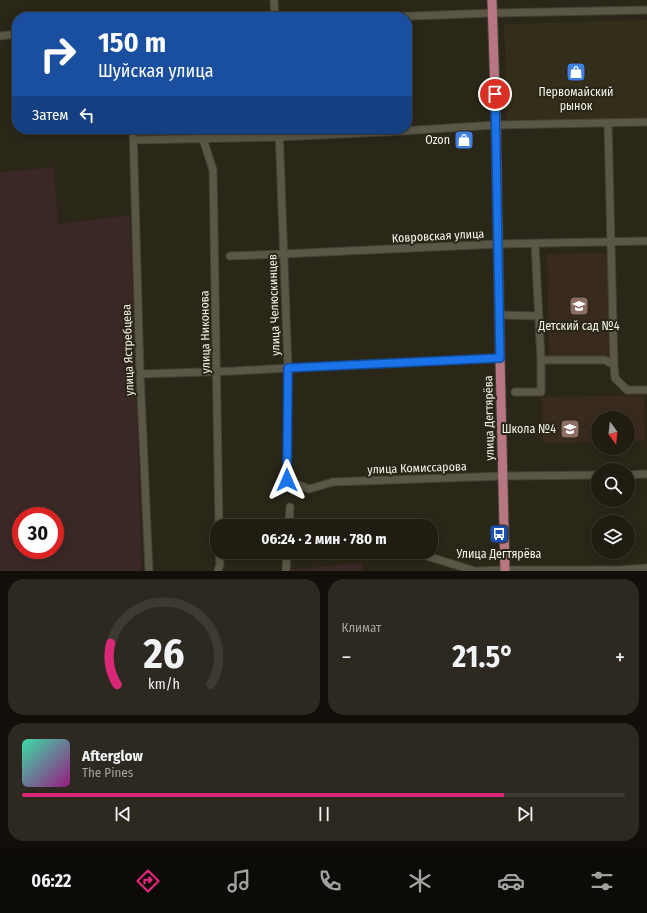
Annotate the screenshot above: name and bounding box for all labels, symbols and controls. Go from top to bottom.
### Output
text: 150 m [98,26,166,59]
icon: right [32,28,84,80]
text: Шуйская улица [98,60,213,82]
shop icon: Первомайский рынок [565,61,587,83]
pin [478,77,512,111]
icon: arrive [484,83,506,105]
place label: Первомайский рынок [538,85,614,113]
icon: left [76,104,98,126]
text: Затем [32,106,68,124]
shop icon: Ozon [453,129,475,151]
place label: Ozon [425,133,450,147]
street label: Ковровская улица [391,227,485,245]
street label: улица Челюскинцев [265,254,283,356]
street label: улица Никонова [197,290,213,374]
school or university icon: Детский сад №4 [568,295,590,317]
street label: улица Ястребцева [119,304,137,396]
place label: Детский сад №4 [537,319,620,333]
street label: улица Дегтярёва [481,375,497,461]
north arrow [591,411,635,455]
map controls [591,411,635,559]
school or university icon: Школа №4 [559,418,581,440]
place label: Школа №4 [502,422,556,436]
position arrow [266,459,308,501]
street label: улица Комиссарова [367,459,467,477]
button: search [591,463,635,507]
speed limit sign: 30 [12,507,64,559]
button: layers [591,515,635,559]
bus stop icon: Улица Дегтярёва [488,523,510,545]
text: 06:24 · 2 мин · 780 m [261,530,387,548]
place label: Улица Дегтярёва [456,547,542,561]
text: Климат [342,620,381,635]
text: 26 [142,629,184,679]
text: 21.5° [452,639,514,675]
text: − [342,644,351,671]
text: + [615,644,625,671]
text: km/h [148,676,180,693]
text: Afterglow [82,747,143,765]
text: The Pines [82,765,133,780]
icon: previous [112,803,134,825]
icon: pause [313,803,335,825]
icon: next [514,803,536,825]
icon: directions [134,867,162,895]
icon: music [225,867,253,895]
icon: phone [316,867,344,895]
icon: climate [406,867,434,895]
icon: car [497,867,525,895]
icon: filters [588,867,616,895]
text: 06:22 [31,870,71,892]

